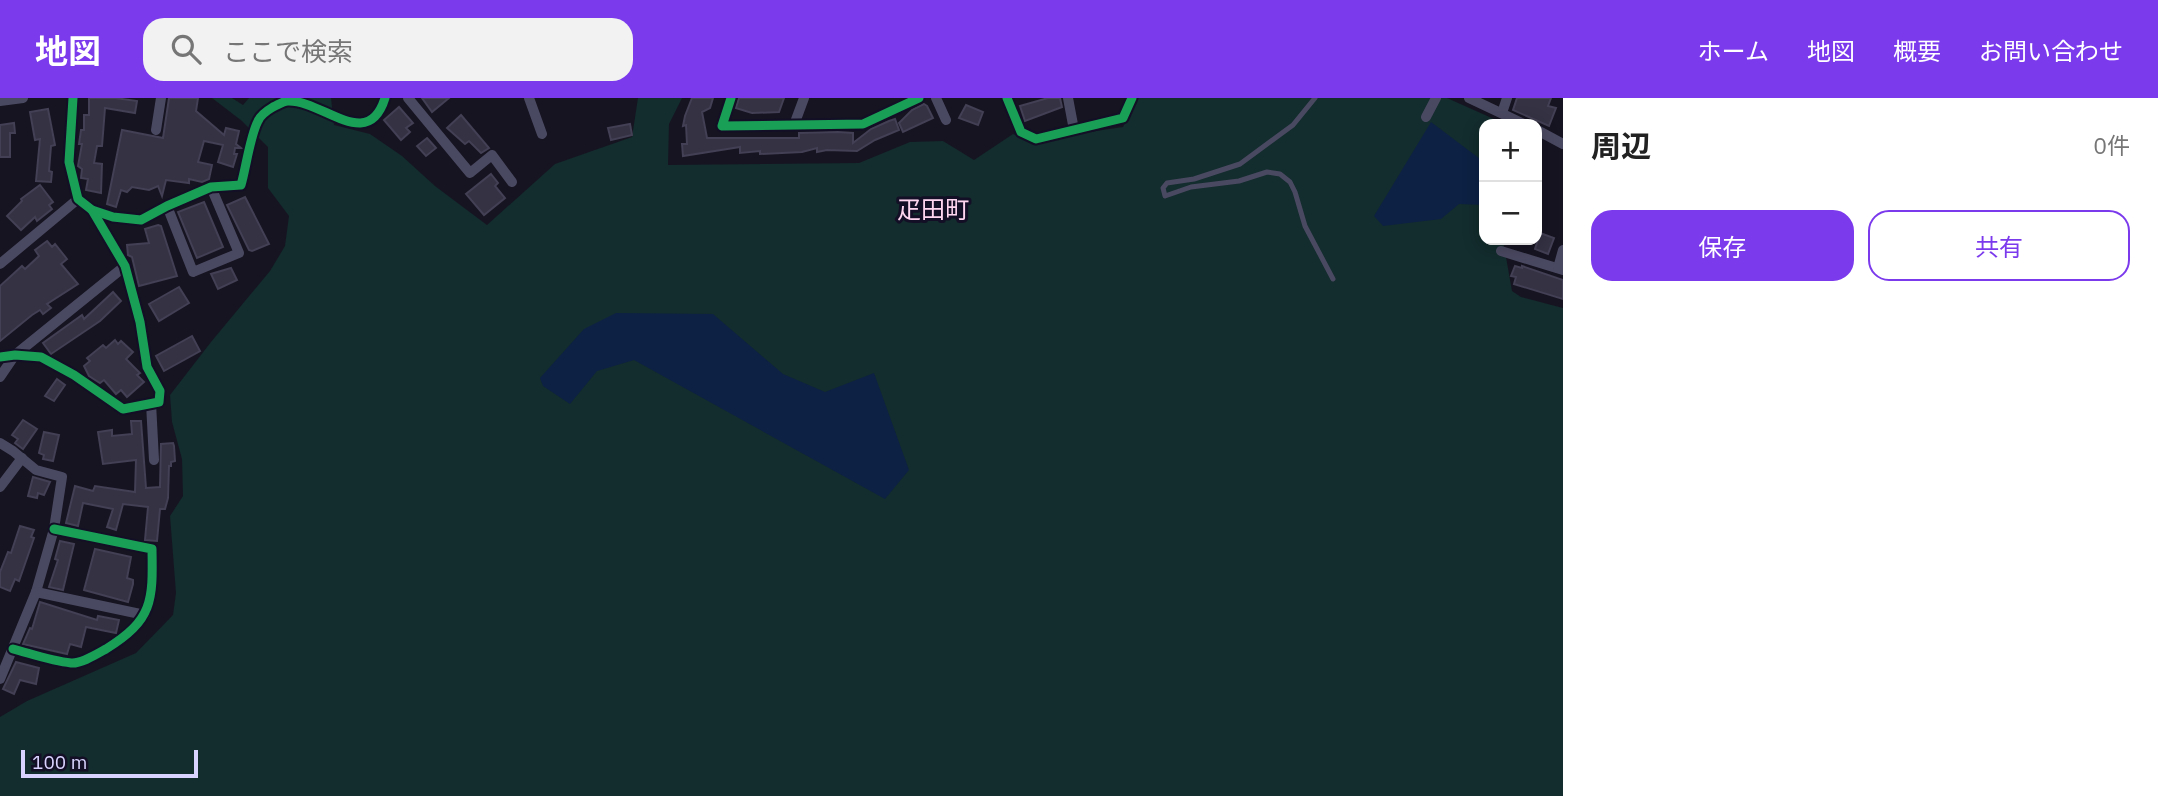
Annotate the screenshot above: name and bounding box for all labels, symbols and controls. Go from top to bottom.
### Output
search box [143,18,633,81]
text: 地図 [35,29,101,72]
icon: search [167,30,205,68]
text: ここで検索 [223,34,353,68]
text: ホーム [1698,35,1769,67]
text: 地図 [1807,35,1855,67]
text: 概要 [1893,35,1941,67]
text: お問い合わせ [1979,35,2123,67]
map controls [1479,119,1542,245]
button: + [1479,119,1542,182]
text: 周辺 [1591,126,1651,165]
text: 0件 [2093,130,2130,160]
button: − [1479,182,1542,245]
district label: 疋田町 [897,193,969,225]
button: 保存 [1591,210,1854,281]
button: 共有 [1868,210,2130,281]
scale bar [21,747,198,779]
text: 100 m [32,750,87,774]

